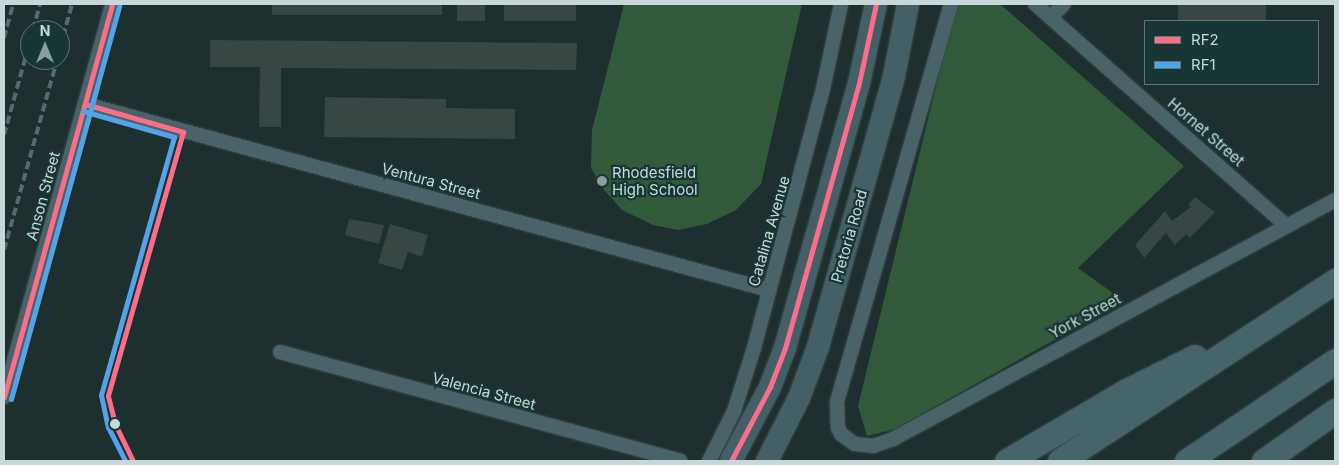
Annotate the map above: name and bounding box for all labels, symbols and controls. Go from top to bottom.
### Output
north arrow [20,20,70,70]
legend [1144,20,1319,85]
text: N [40,22,50,39]
text: RF2 [1191,30,1219,49]
text: RF1 [1191,55,1216,74]
street label: Hornet Street [1164,94,1248,170]
street label: Anson Street [22,149,64,243]
street label: Ventura Street [380,159,482,203]
place label: Rhodesfield High School [612,163,698,198]
street label: Catalina Avenue [745,174,793,288]
marker: Rhodesfield High School [596,175,608,187]
street label: Pretoria Road [827,187,871,285]
street label: York Street [1046,290,1124,342]
street label: Valencia Street [430,369,538,413]
unlabelled marker [110,419,120,429]

